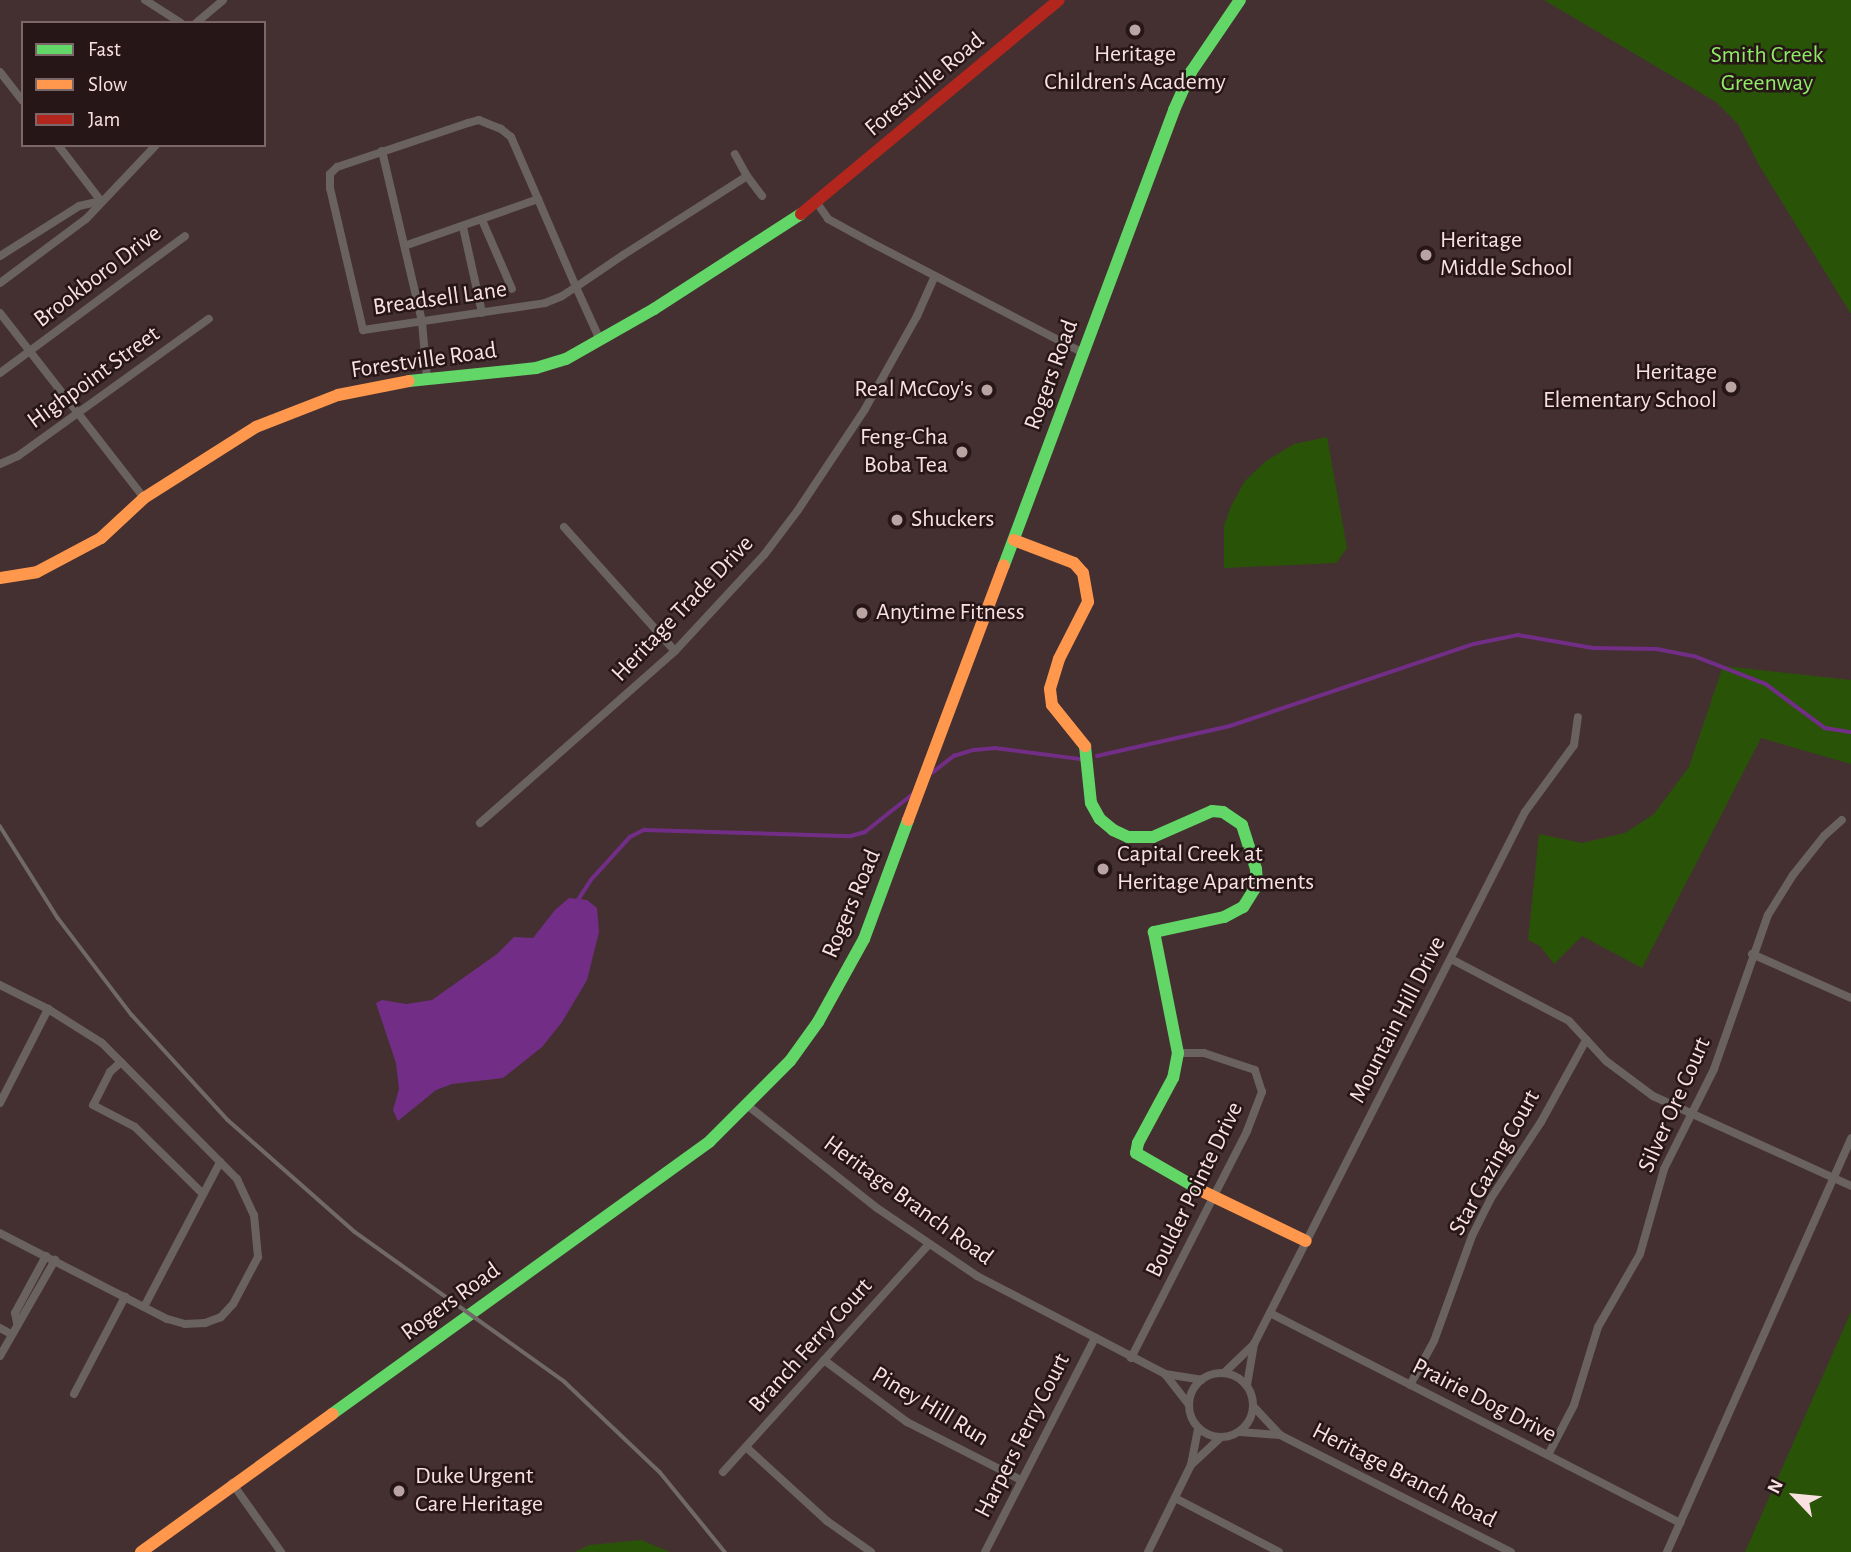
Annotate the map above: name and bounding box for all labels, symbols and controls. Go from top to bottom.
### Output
legend [21,21,266,147]
marker: Heritage Children's Academy [1127,22,1143,38]
street label: Forestville Road [859,27,991,143]
text: Fast [88,39,121,60]
place label: Heritage Children's Academy [1044,41,1226,97]
park label: Smith Creek Greenway [1711,42,1823,98]
text: Slow [88,74,127,95]
text: Jam [88,109,120,130]
street label: Brookboro Drive [29,220,167,334]
place label: Heritage Middle School [1440,227,1573,283]
marker: Heritage Middle School [1418,247,1434,263]
street label: Breadsell Lane [371,275,509,323]
street label: Rogers Road [1019,316,1085,434]
street label: Highpoint Street [22,320,166,436]
street label: Forestville Road [349,337,499,385]
place label: Heritage Elementary School [1543,359,1717,415]
place label: Real McCoy's [854,376,973,404]
marker: Heritage Elementary School [1723,379,1739,395]
marker: Real McCoy's [979,382,995,398]
place label: Feng-Cha Boba Tea [860,424,948,480]
marker: Feng-Cha Boba Tea [954,444,970,460]
place label: Shuckers [911,506,994,534]
marker: Shuckers [889,512,905,528]
street label: Heritage Trade Drive [606,530,760,688]
place label: Anytime Fitness [876,599,1025,627]
marker: Anytime Fitness [854,605,870,621]
place label: Capital Creek at Heritage Apartments [1117,841,1314,897]
street label: Rogers Road [816,845,888,963]
marker: Capital Creek at Heritage Apartments [1095,861,1111,877]
street label: Mountain Hill Drive [1344,932,1452,1108]
street label: Silver Ore Court [1632,1033,1718,1177]
street label: Star Gazing Court [1443,1085,1547,1241]
street label: Boulder Pointe Drive [1140,1098,1250,1282]
street label: Heritage Branch Road [817,1130,999,1272]
street label: Rogers Road [396,1256,506,1348]
street label: Branch Ferry Court [743,1273,879,1419]
street label: Harpers Ferry Court [969,1349,1077,1523]
street label: Prairie Dog Drive [1407,1352,1561,1450]
street label: Piney Hill Run [866,1361,994,1453]
street label: Heritage Branch Road [1307,1417,1501,1535]
north arrow [1760,1461,1830,1531]
place label: Duke Urgent Care Heritage [415,1463,543,1519]
text: N [1764,1476,1787,1497]
marker: Duke Urgent Care Heritage [389,1481,409,1501]

